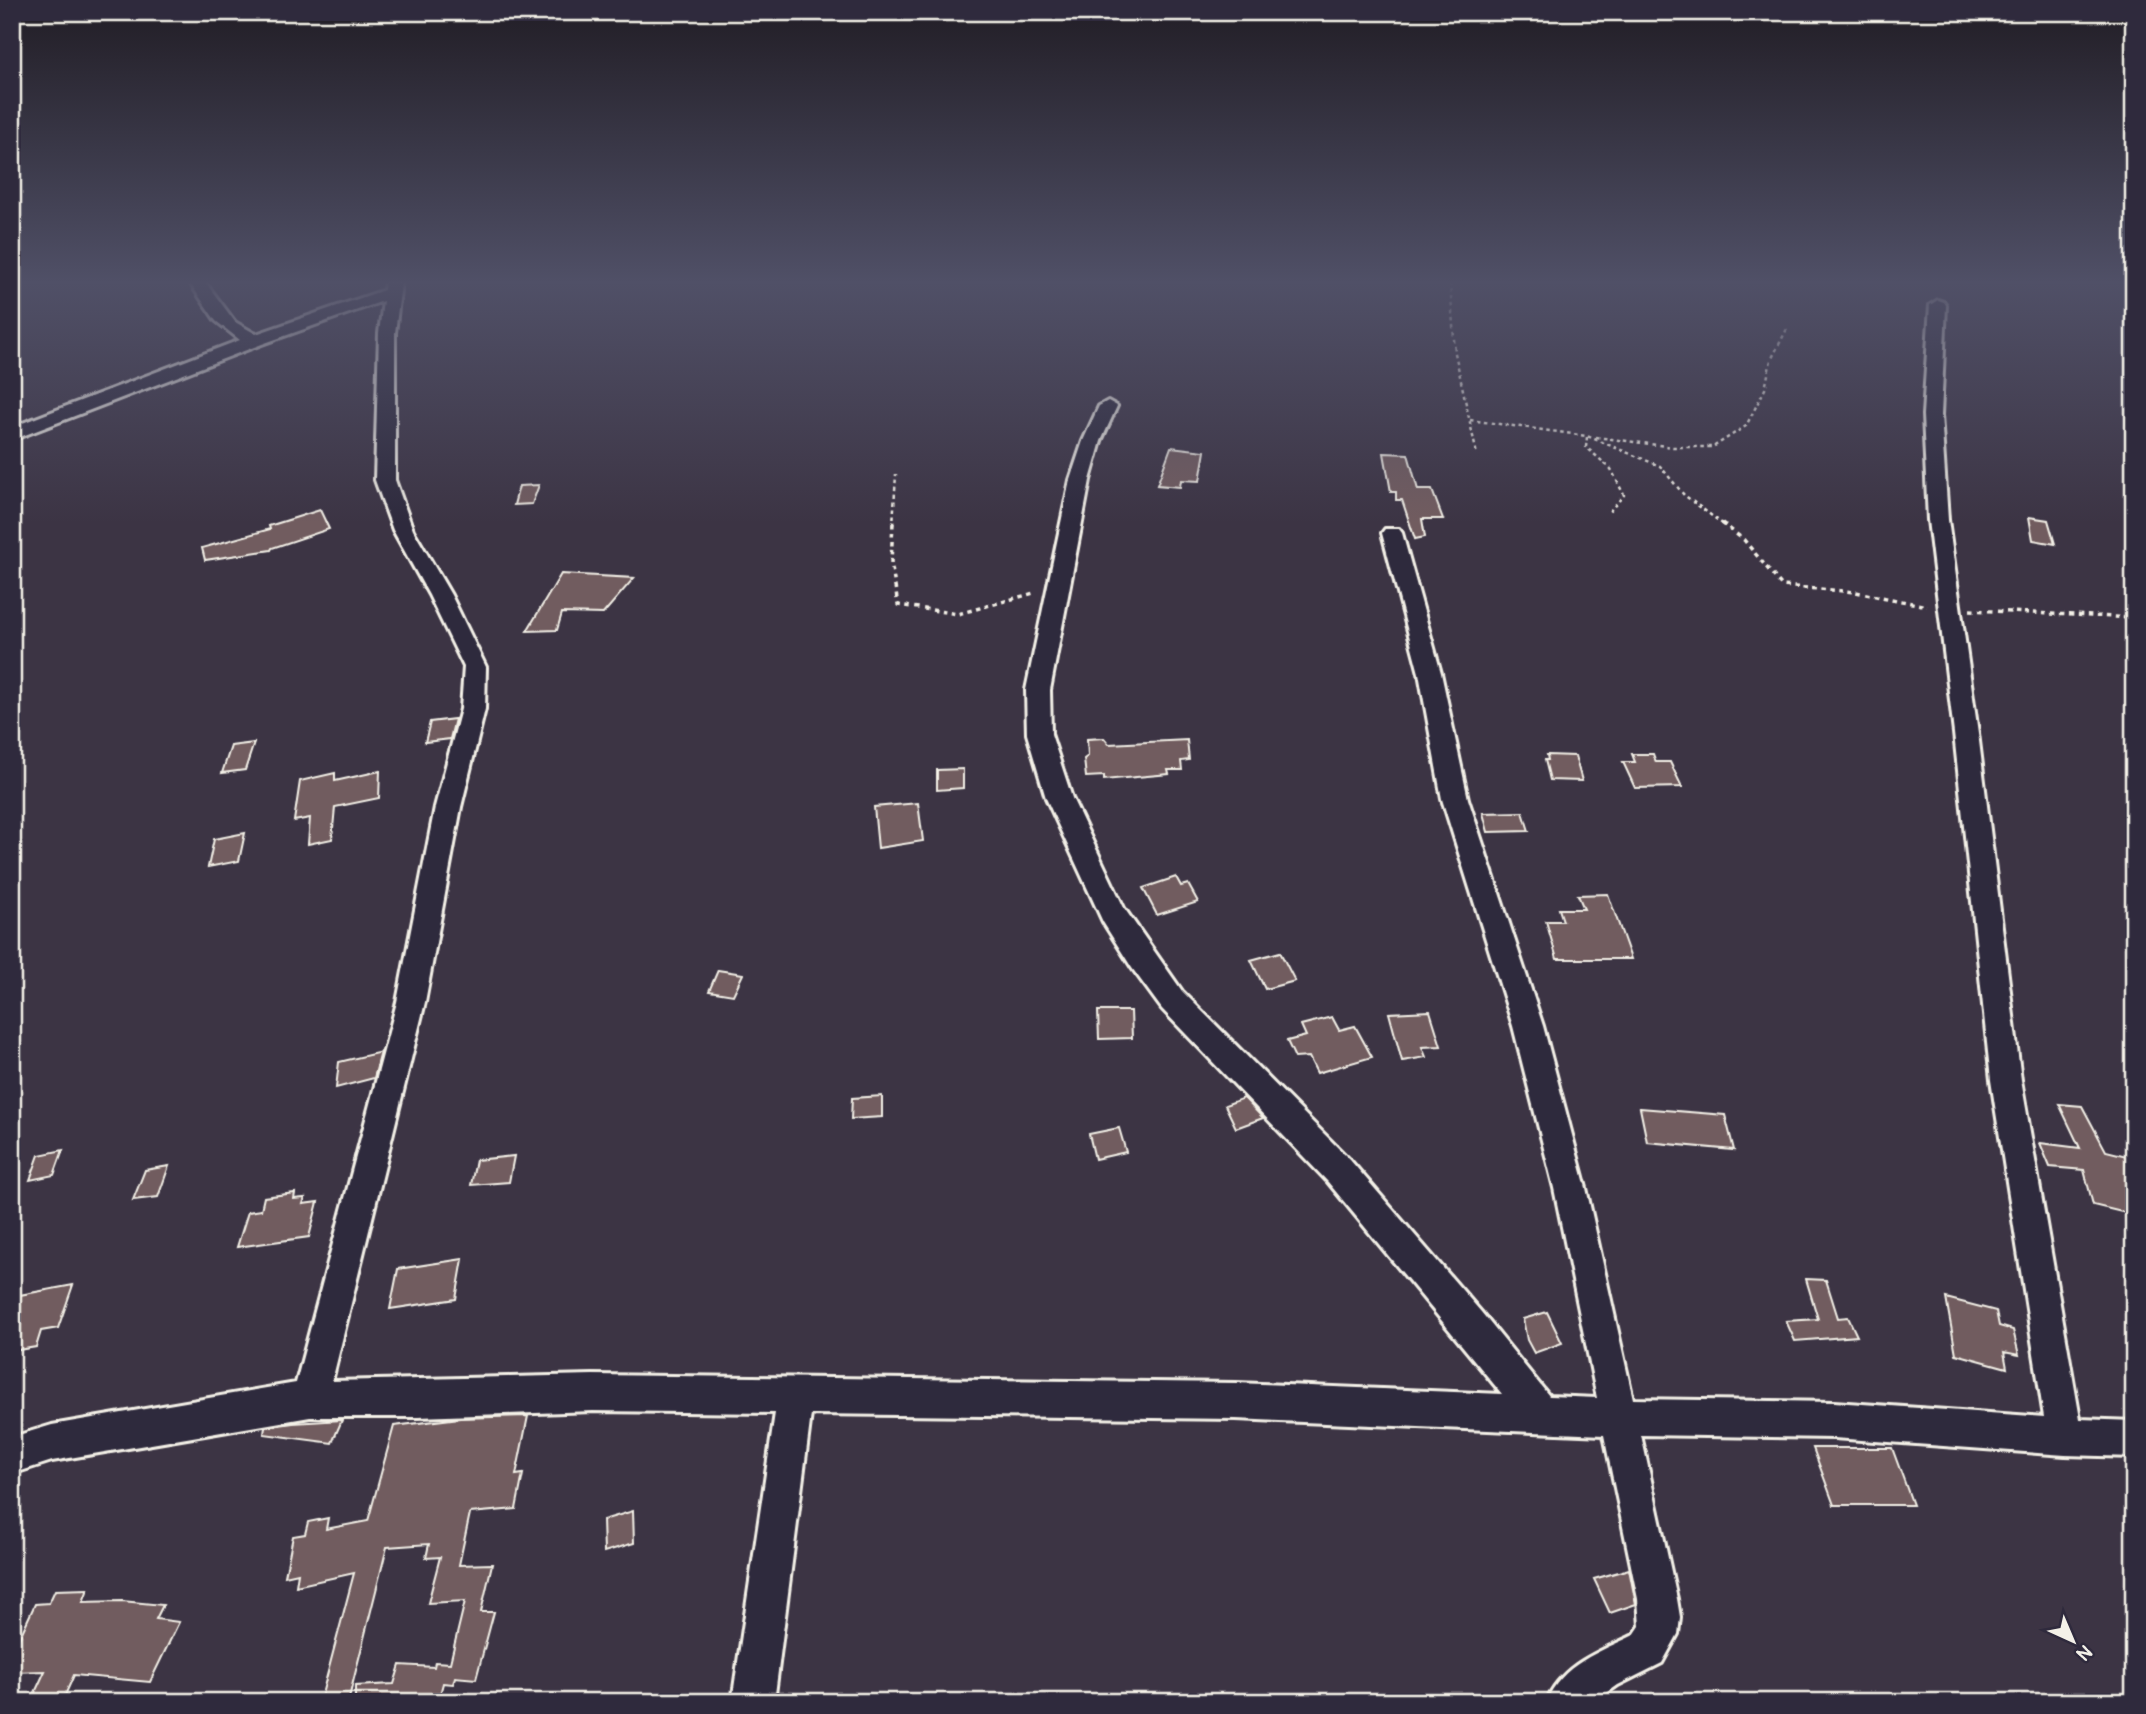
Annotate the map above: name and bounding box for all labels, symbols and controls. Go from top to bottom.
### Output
north arrow [2038,1606,2108,1676]
text: N [2071,1639,2097,1666]

